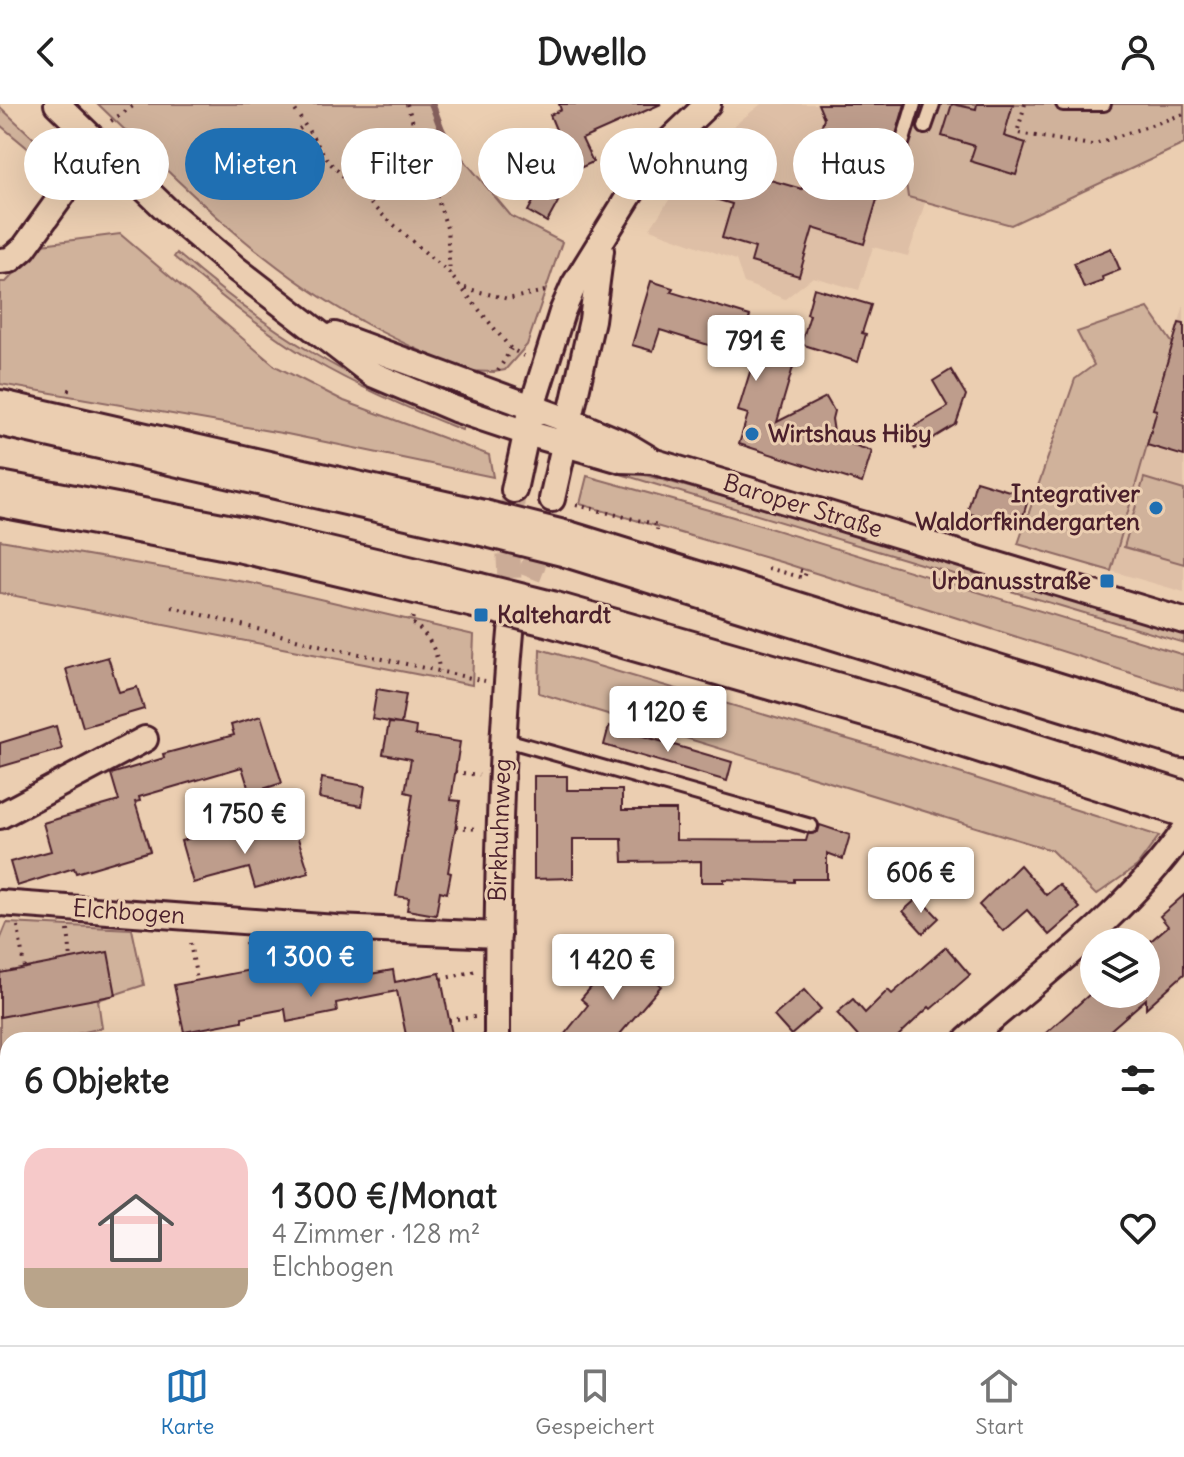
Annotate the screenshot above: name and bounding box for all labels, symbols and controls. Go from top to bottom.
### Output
icon: back [24,30,68,74]
text: Dwello [537,30,647,75]
icon: person [1116,30,1160,74]
chip: Kaufen [24,128,169,200]
chip: Mieten [185,128,325,200]
chip: Filter [341,128,462,200]
chip: Neu [478,128,584,200]
chip: Wohnung [600,128,777,200]
chip: Haus [793,128,914,200]
pin: 791 € [700,315,812,383]
text: 791 € [726,324,786,357]
place label: Wirtshaus Hiby [768,418,932,448]
marker: Wirtshaus Hiby [743,425,761,443]
street label: Baroper Straße [720,467,887,543]
place label: Integrativer Waldorfkindergarten [915,478,1140,536]
marker: Integrativer Waldorfkindergarten [1147,499,1165,517]
place label: Urbanusstraße [931,565,1091,595]
marker: Urbanusstraße [1098,572,1116,590]
place label: Kaltehardt [497,599,612,629]
marker: Kaltehardt [472,606,490,624]
pin: 1 120 € [594,686,742,754]
text: 1 120 € [627,695,709,728]
street label: Birkhuhnweg [482,758,516,902]
pin: 1 750 € [171,788,319,856]
text: 1 750 € [203,797,287,830]
pin: 606 € [865,847,977,915]
text: 606 € [886,856,956,889]
street label: Elchbogen [72,892,186,930]
map controls [1080,928,1160,1008]
button: layers [1080,928,1160,1008]
pin: 1 300 € [237,931,385,999]
pin: 1 420 € [539,934,687,1002]
text: 1 300 € [267,940,355,973]
text: 1 420 € [570,943,656,976]
icon: filters [1116,1058,1160,1102]
text: 6 Objekte [24,1059,169,1102]
text: 1 300 €/Monat [272,1174,497,1217]
icon: home [88,1180,184,1276]
icon: heart [1116,1206,1160,1250]
text: 4 Zimmer · 128 m² [272,1217,480,1250]
text: Elchbogen [272,1250,394,1283]
tab: Karte [160,1364,214,1440]
tab: Gespeichert [535,1364,655,1440]
tab: Start [975,1364,1024,1440]

